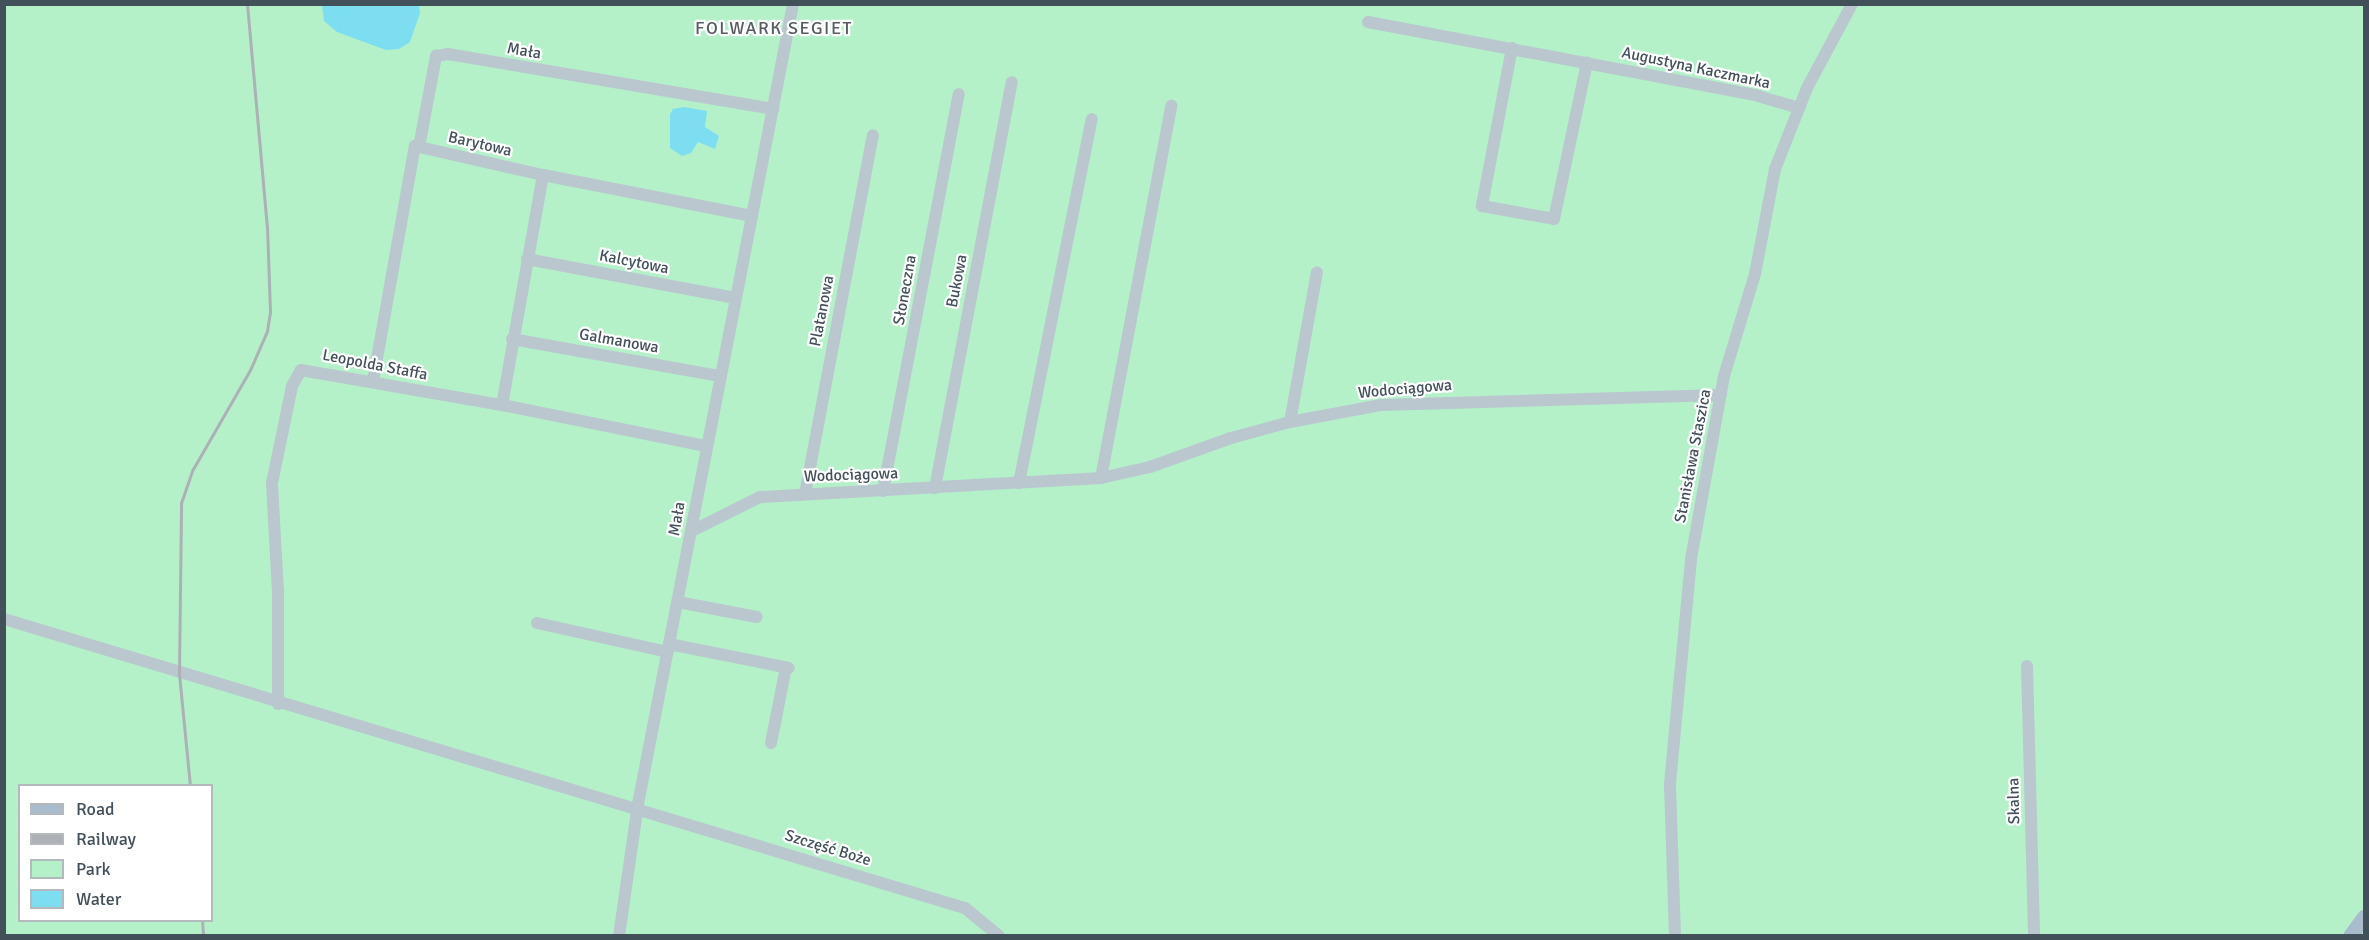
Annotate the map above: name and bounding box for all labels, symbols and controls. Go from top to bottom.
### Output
district label: FOLWARK SEGIET [695,17,853,39]
street label: Mała [505,39,543,63]
street label: Augustyna Kaczmarka [1620,43,1772,93]
street label: Barytowa [446,127,514,161]
street label: Kalcytowa [598,246,670,278]
street label: Słoneczna [889,253,921,327]
street label: Bukowa [942,253,972,309]
street label: Platanowa [806,274,838,348]
street label: Galmanowa [578,325,660,357]
street label: Leopolda Staffa [321,345,429,385]
street label: Wodociągowa [1357,375,1453,403]
street label: Stanisława Staszica [1671,388,1715,524]
street label: Wodociągowa [804,464,898,486]
street label: Mała [665,500,689,538]
street label: Skalna [2004,778,2024,824]
legend [18,784,213,922]
text: Road [76,798,115,820]
street label: Szczęść Boże [783,826,873,870]
text: Railway [76,828,136,850]
text: Park [76,858,111,880]
text: Water [76,888,121,910]

